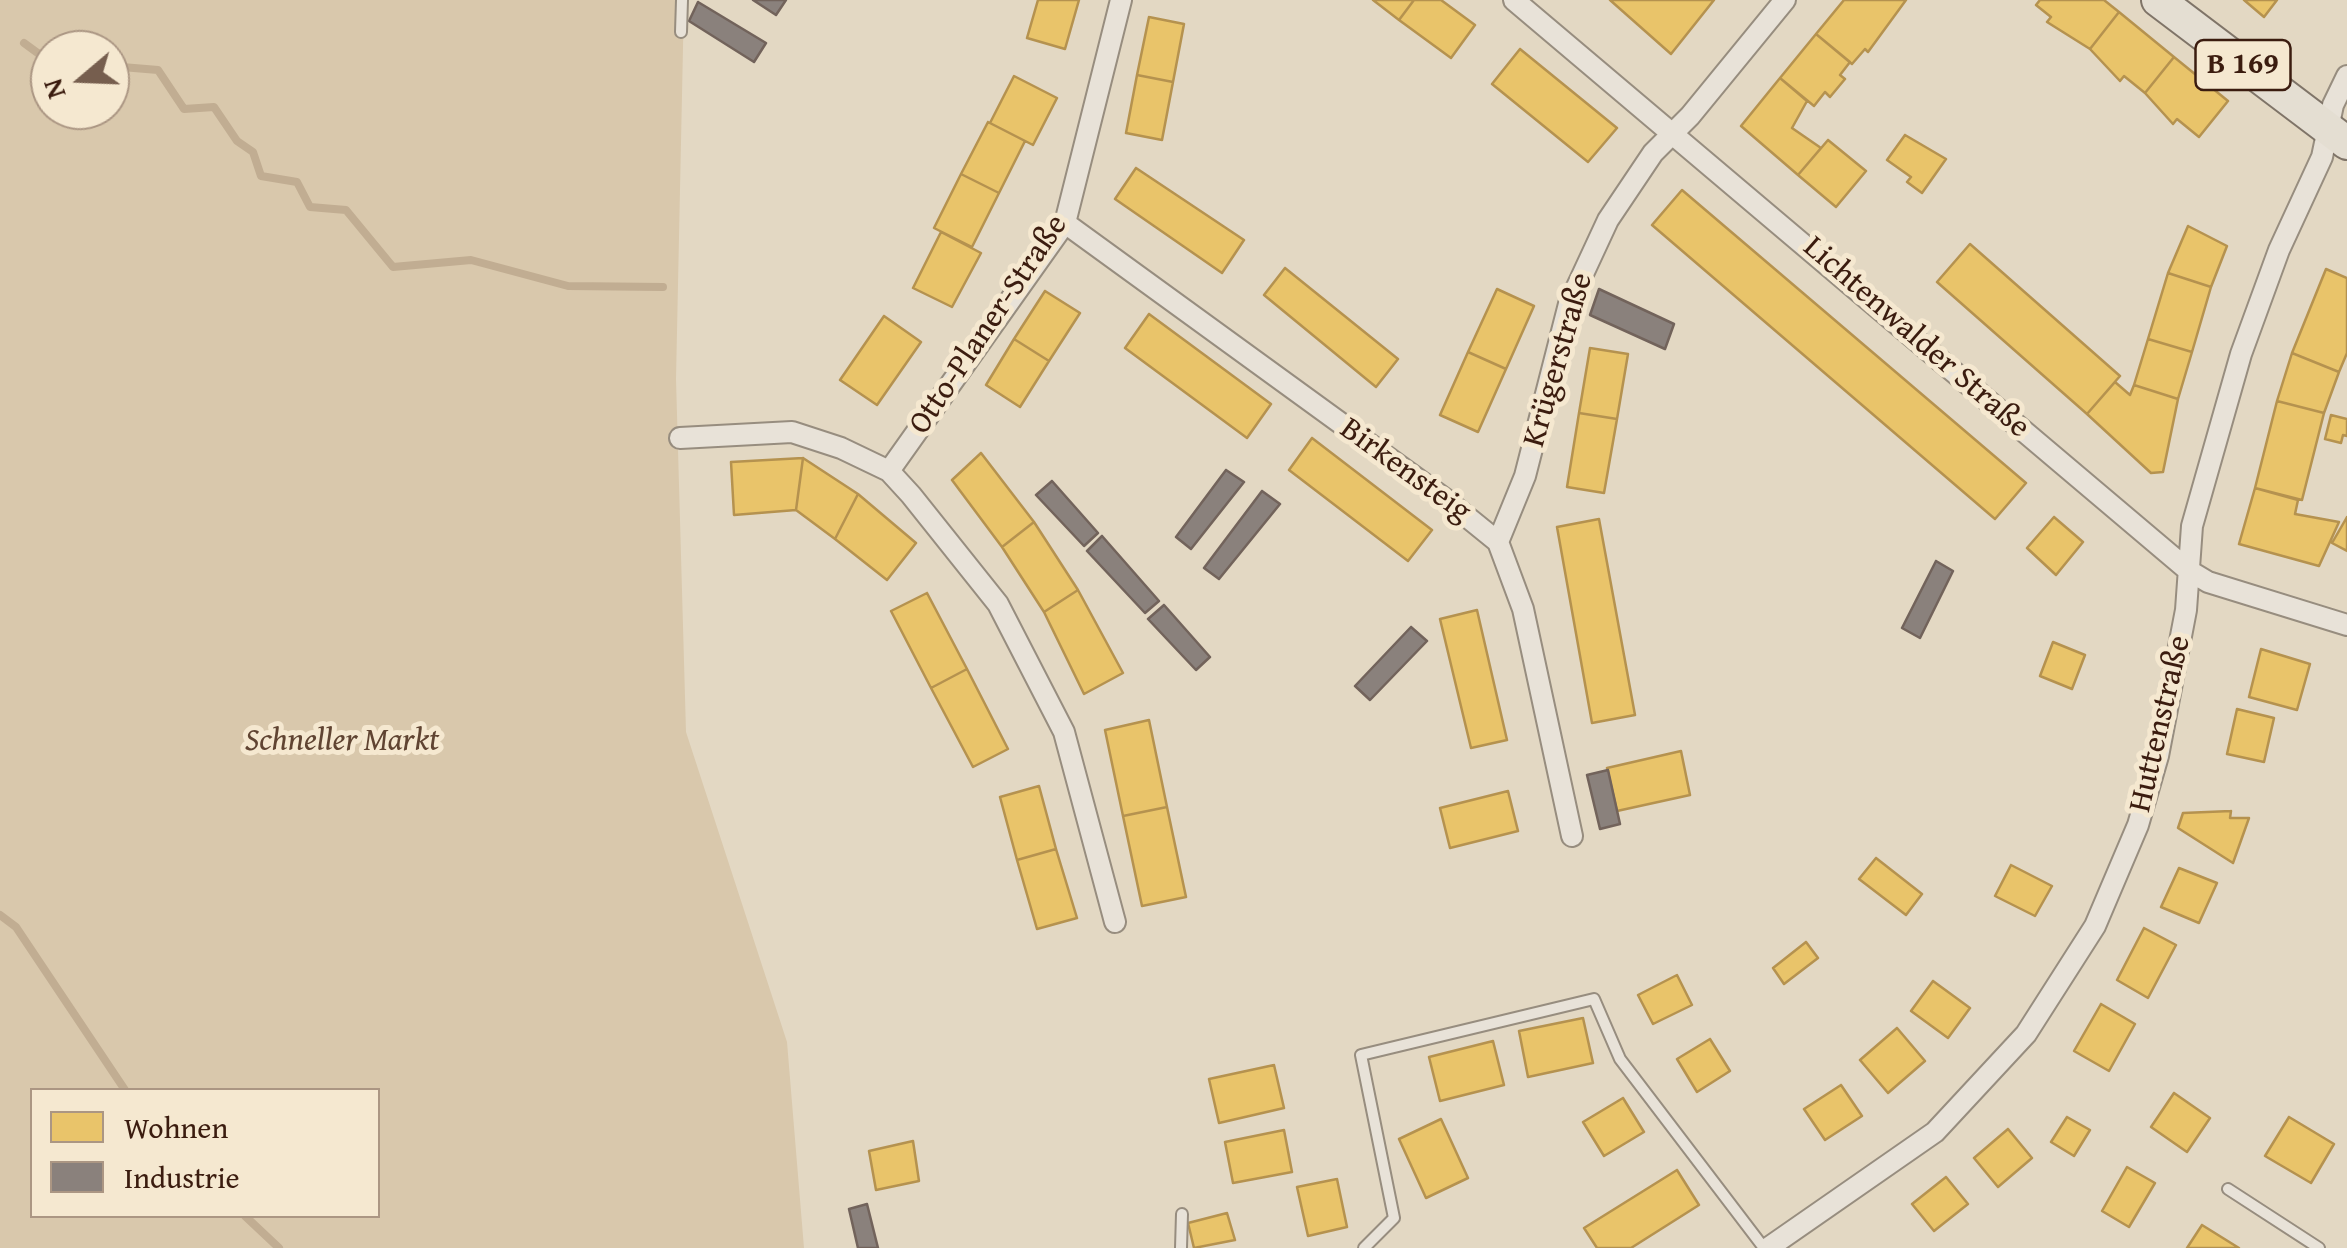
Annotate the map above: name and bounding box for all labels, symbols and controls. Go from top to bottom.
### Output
north arrow [30,30,130,130]
road number: B 169 [2196,40,2290,90]
text: N [31,74,75,105]
street label: Otto-Planer-Straße [901,208,1077,442]
street label: Lichtenwalder Straße [1795,229,2037,447]
street label: Krügerstraße [1516,269,1602,451]
street label: Birkensteig [1332,411,1478,531]
street label: Huttenstraße [2122,632,2200,816]
park label: Schneller Markt [245,723,439,761]
legend [30,1088,380,1218]
text: Wohnen [124,1105,228,1149]
text: Industrie [124,1155,240,1199]

